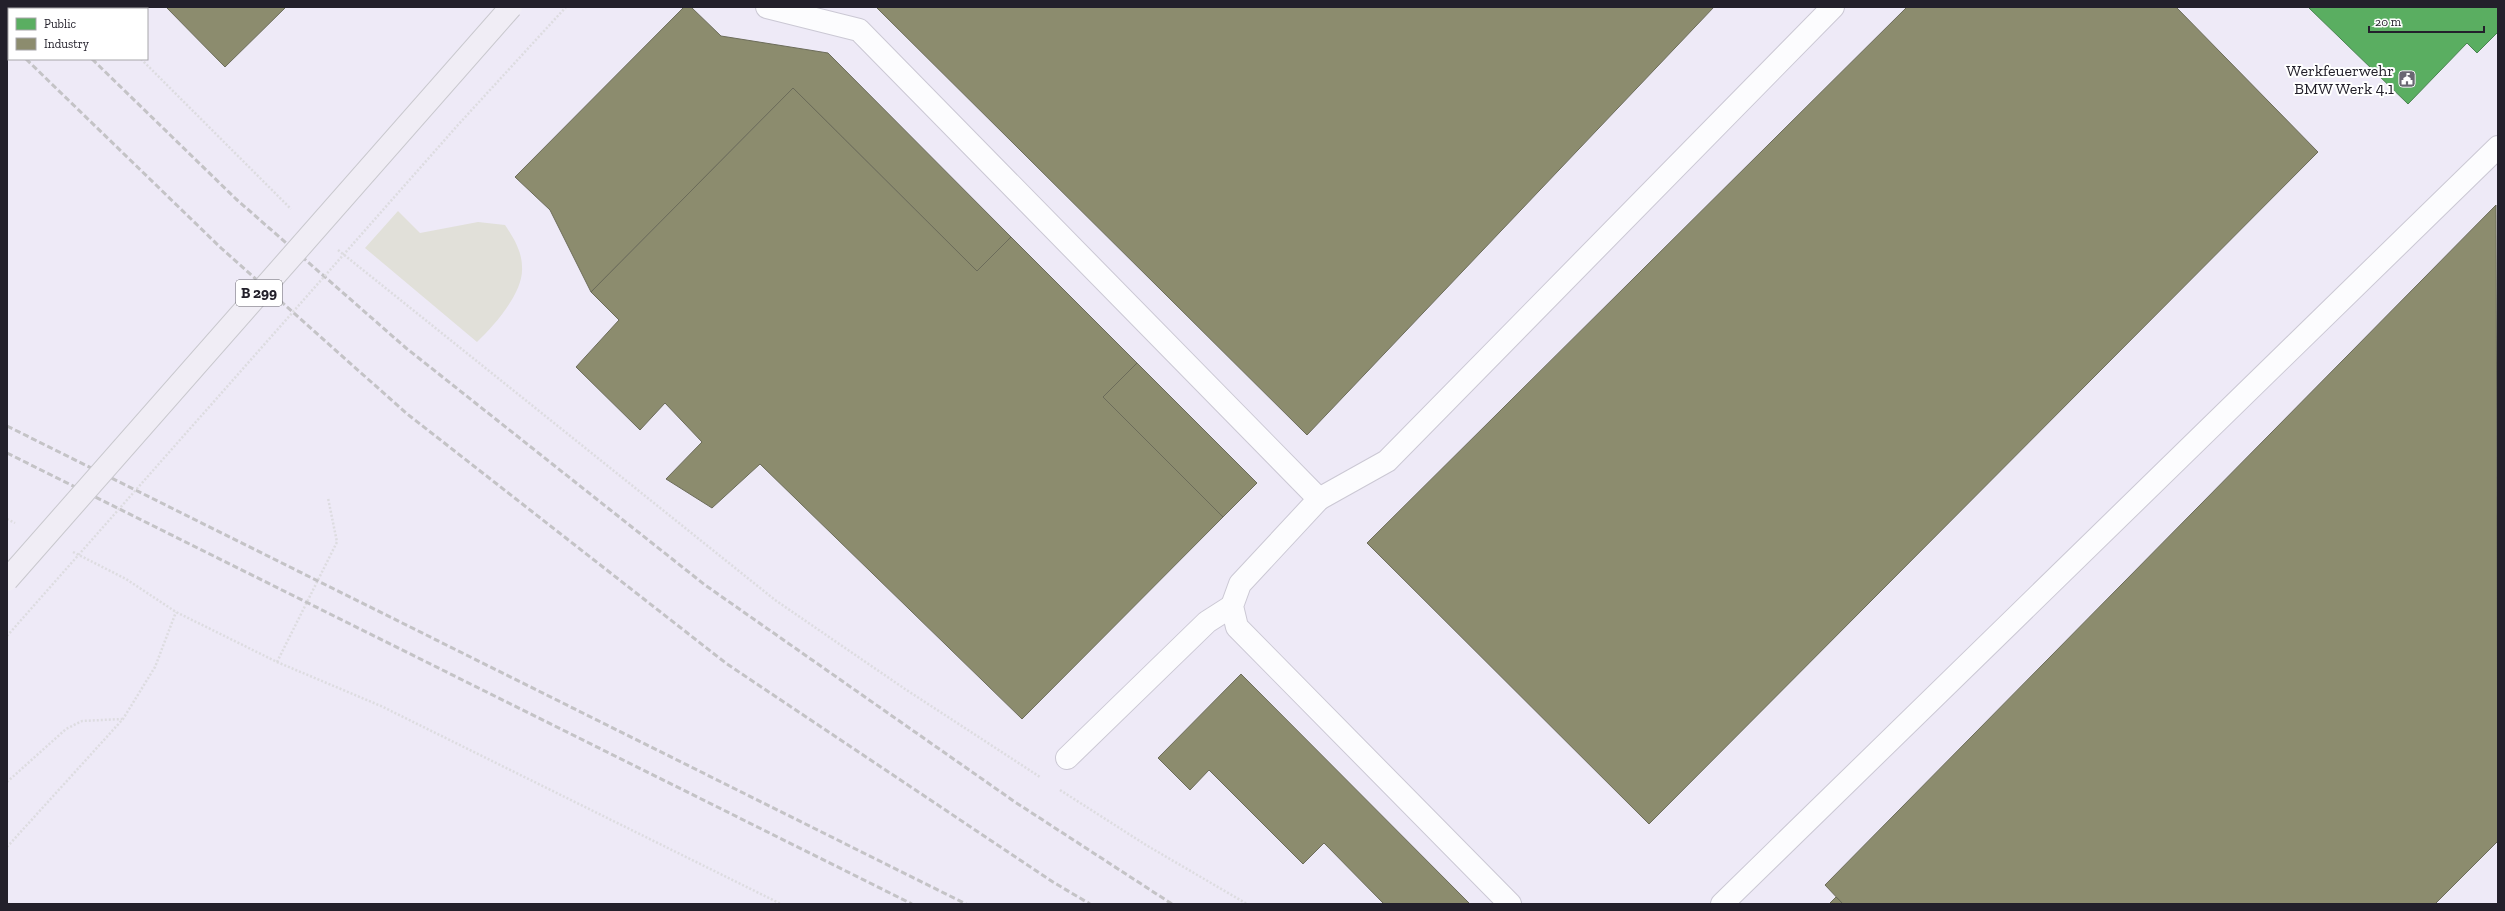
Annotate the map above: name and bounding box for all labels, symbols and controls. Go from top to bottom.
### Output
legend [8,8,148,60]
scale bar [2369,8,2484,34]
text: 20 m [2375,15,2402,29]
text: Public [44,17,77,31]
text: Industry [44,37,90,51]
place label: Werkfeuerwehr BMW Werk 4.1 [2286,61,2394,98]
public building icon: Werkfeuerwehr BMW Werk 4.1 [2397,69,2417,89]
road number: B 299 [236,280,282,306]

